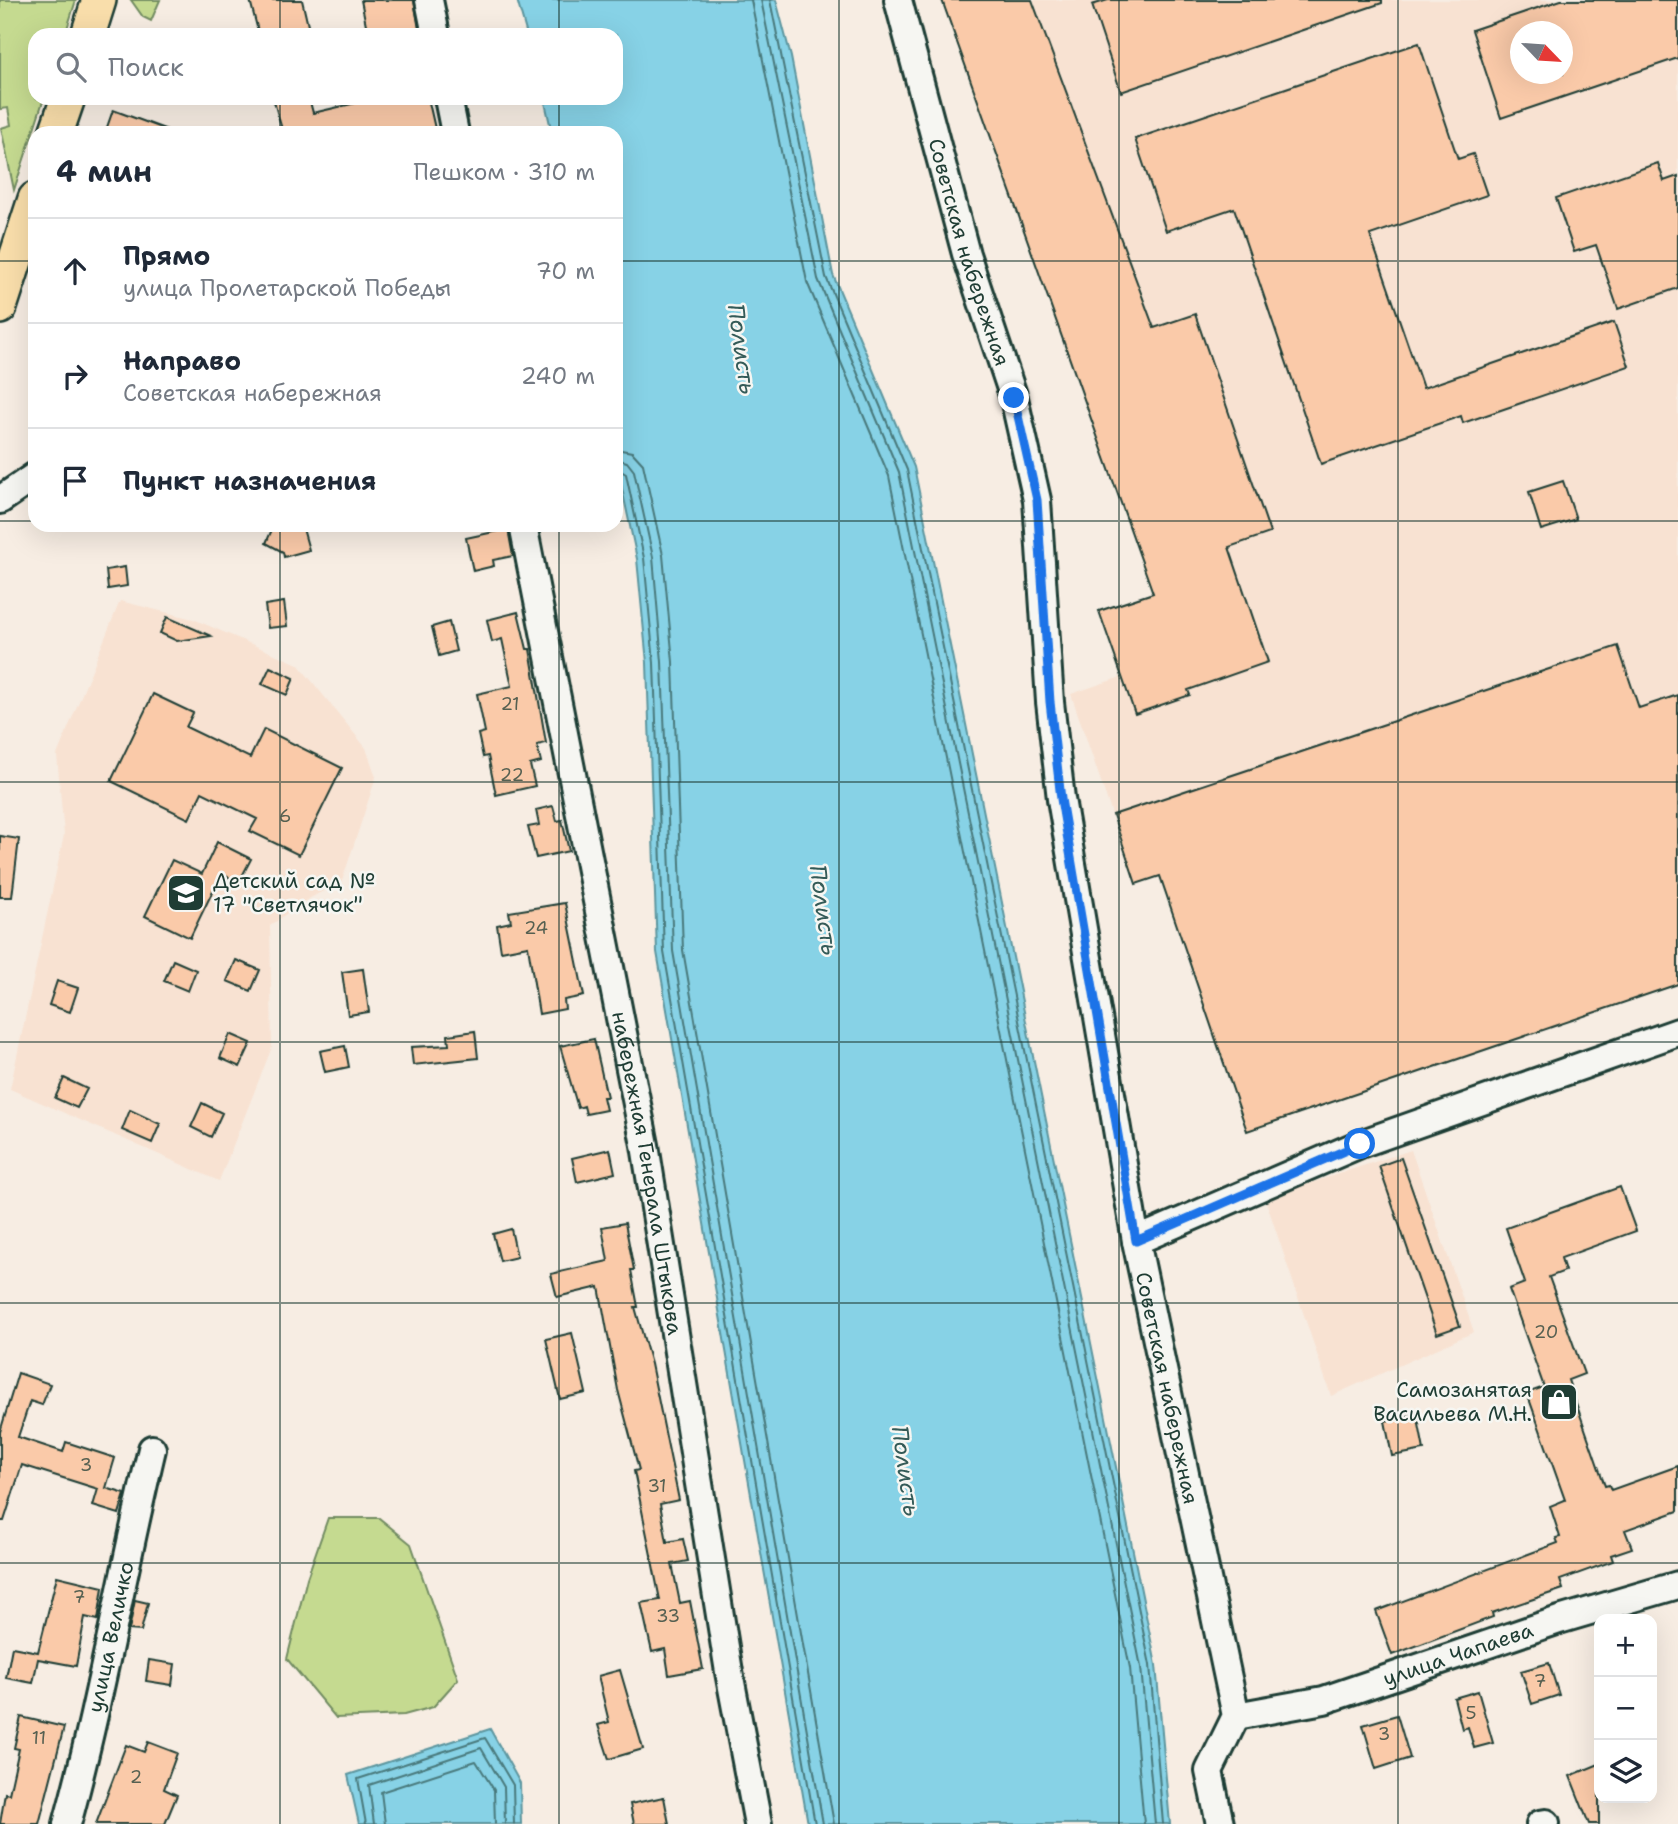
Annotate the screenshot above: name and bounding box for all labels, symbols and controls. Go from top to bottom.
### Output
north arrow [1510,21,1573,84]
search box [28,28,623,105]
icon: search [52,48,90,86]
text: Поиск [108,49,184,84]
street label: Советская набережная [922,135,1016,370]
text: 4 мин [56,151,152,192]
text: Пешком · 310 m [413,157,595,187]
text: Прямо [123,238,211,273]
icon: ahead [56,252,94,290]
text: 70 m [536,256,595,286]
text: улица Пролетарской Победы [123,273,451,303]
water label: Полисть [721,302,763,396]
text: Направо [123,343,241,378]
icon: right [56,357,94,395]
text: 240 m [521,361,595,391]
text: Советская набережная [123,378,382,408]
route end [998,382,1029,413]
icon: arrive [56,462,94,500]
text: Пункт назначения [123,463,376,498]
house number: 21 [500,692,520,716]
house number: 22 [500,763,524,787]
house number: 6 [279,804,291,828]
water label: Полисть [803,863,845,957]
place label: Детский сад № 17 "Светлячок" [213,867,375,919]
school or university icon: Детский сад № 17 "Светлячок" [165,872,207,914]
house number: 24 [524,916,548,940]
street label: набережная Генерала Штыкова [605,1009,689,1337]
route start [1344,1128,1375,1159]
street label: Советская набережная [1129,1270,1205,1507]
house number: 20 [1534,1320,1558,1344]
place label: Самозанятая Васильева М.Н. [1373,1376,1532,1428]
shop icon: Самозанятая Васильева М.Н. [1538,1381,1580,1423]
water label: Полисть [885,1424,927,1518]
house number: 3 [80,1453,92,1477]
house number: 31 [647,1474,667,1498]
street label: улица Величко [81,1559,141,1715]
house number: 7 [73,1585,85,1609]
house number: 33 [656,1604,680,1628]
map controls [1594,1614,1657,1803]
button: + [1594,1614,1657,1677]
street label: улица Чапаева [1379,1616,1537,1693]
house number: 7 [1534,1669,1546,1693]
button: − [1594,1677,1657,1740]
house number: 5 [1465,1701,1477,1725]
house number: 3 [1378,1722,1390,1746]
house number: 11 [32,1726,46,1750]
button: layers [1594,1740,1657,1803]
house number: 2 [130,1765,142,1789]

